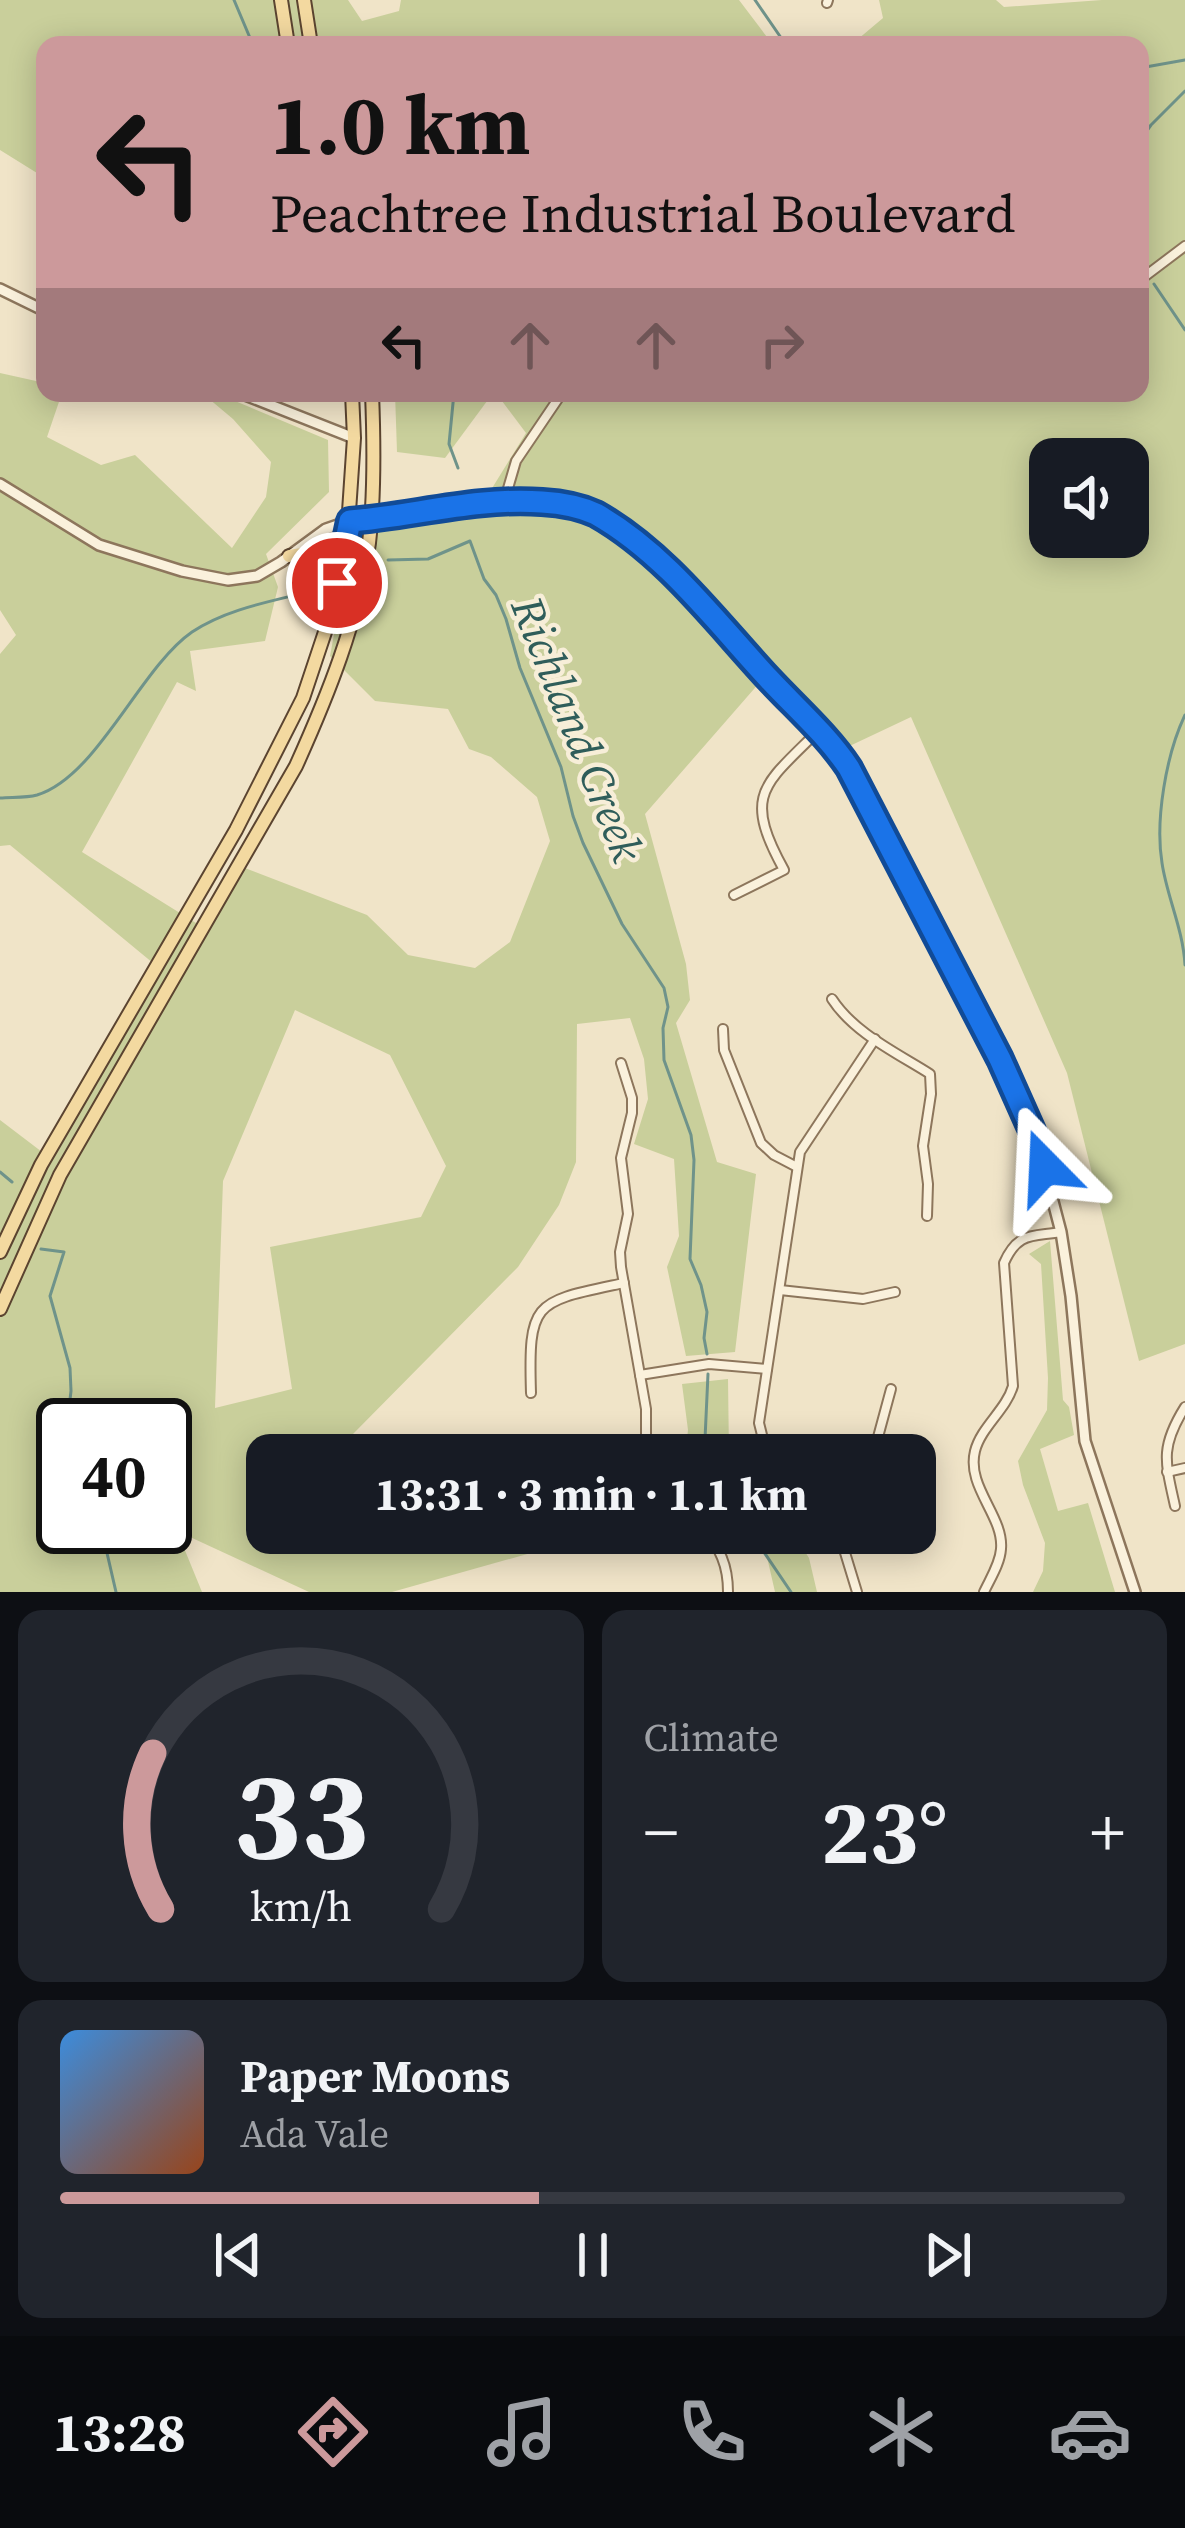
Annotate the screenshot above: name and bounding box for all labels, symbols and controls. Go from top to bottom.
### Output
text: 1.0 km [270,67,531,182]
icon: left [72,84,228,240]
text: Peachtree Industrial Boulevard [270,176,1015,250]
icon: left [371,312,437,378]
icon: ahead [497,312,563,378]
icon: ahead [623,312,689,378]
icon: right [749,312,815,378]
map controls [1029,438,1149,558]
button: sound [1029,438,1149,558]
pin [286,532,388,634]
icon: arrive [304,550,370,616]
water label: Richland Creek [496,586,660,871]
position arrow [982,1104,1108,1230]
speed limit sign: 40 [36,1398,192,1554]
text: 13:31 · 3 min · 1.1 km [375,1463,808,1525]
text: Climate [644,1711,779,1764]
text: 33 [233,1729,368,1900]
text: 23° [821,1770,948,1893]
text: − [644,1787,678,1877]
text: + [1090,1787,1125,1877]
text: km/h [250,1877,352,1935]
text: Paper Moons [240,2045,510,2107]
text: Ada Vale [240,2107,389,2160]
icon: previous [205,2222,271,2288]
icon: pause [560,2222,626,2288]
icon: next [915,2222,981,2288]
icon: directions [291,2390,375,2474]
icon: music [480,2390,564,2474]
icon: phone [670,2390,754,2474]
icon: climate [859,2390,943,2474]
icon: car [1048,2390,1132,2474]
text: 13:28 [53,2395,186,2469]

